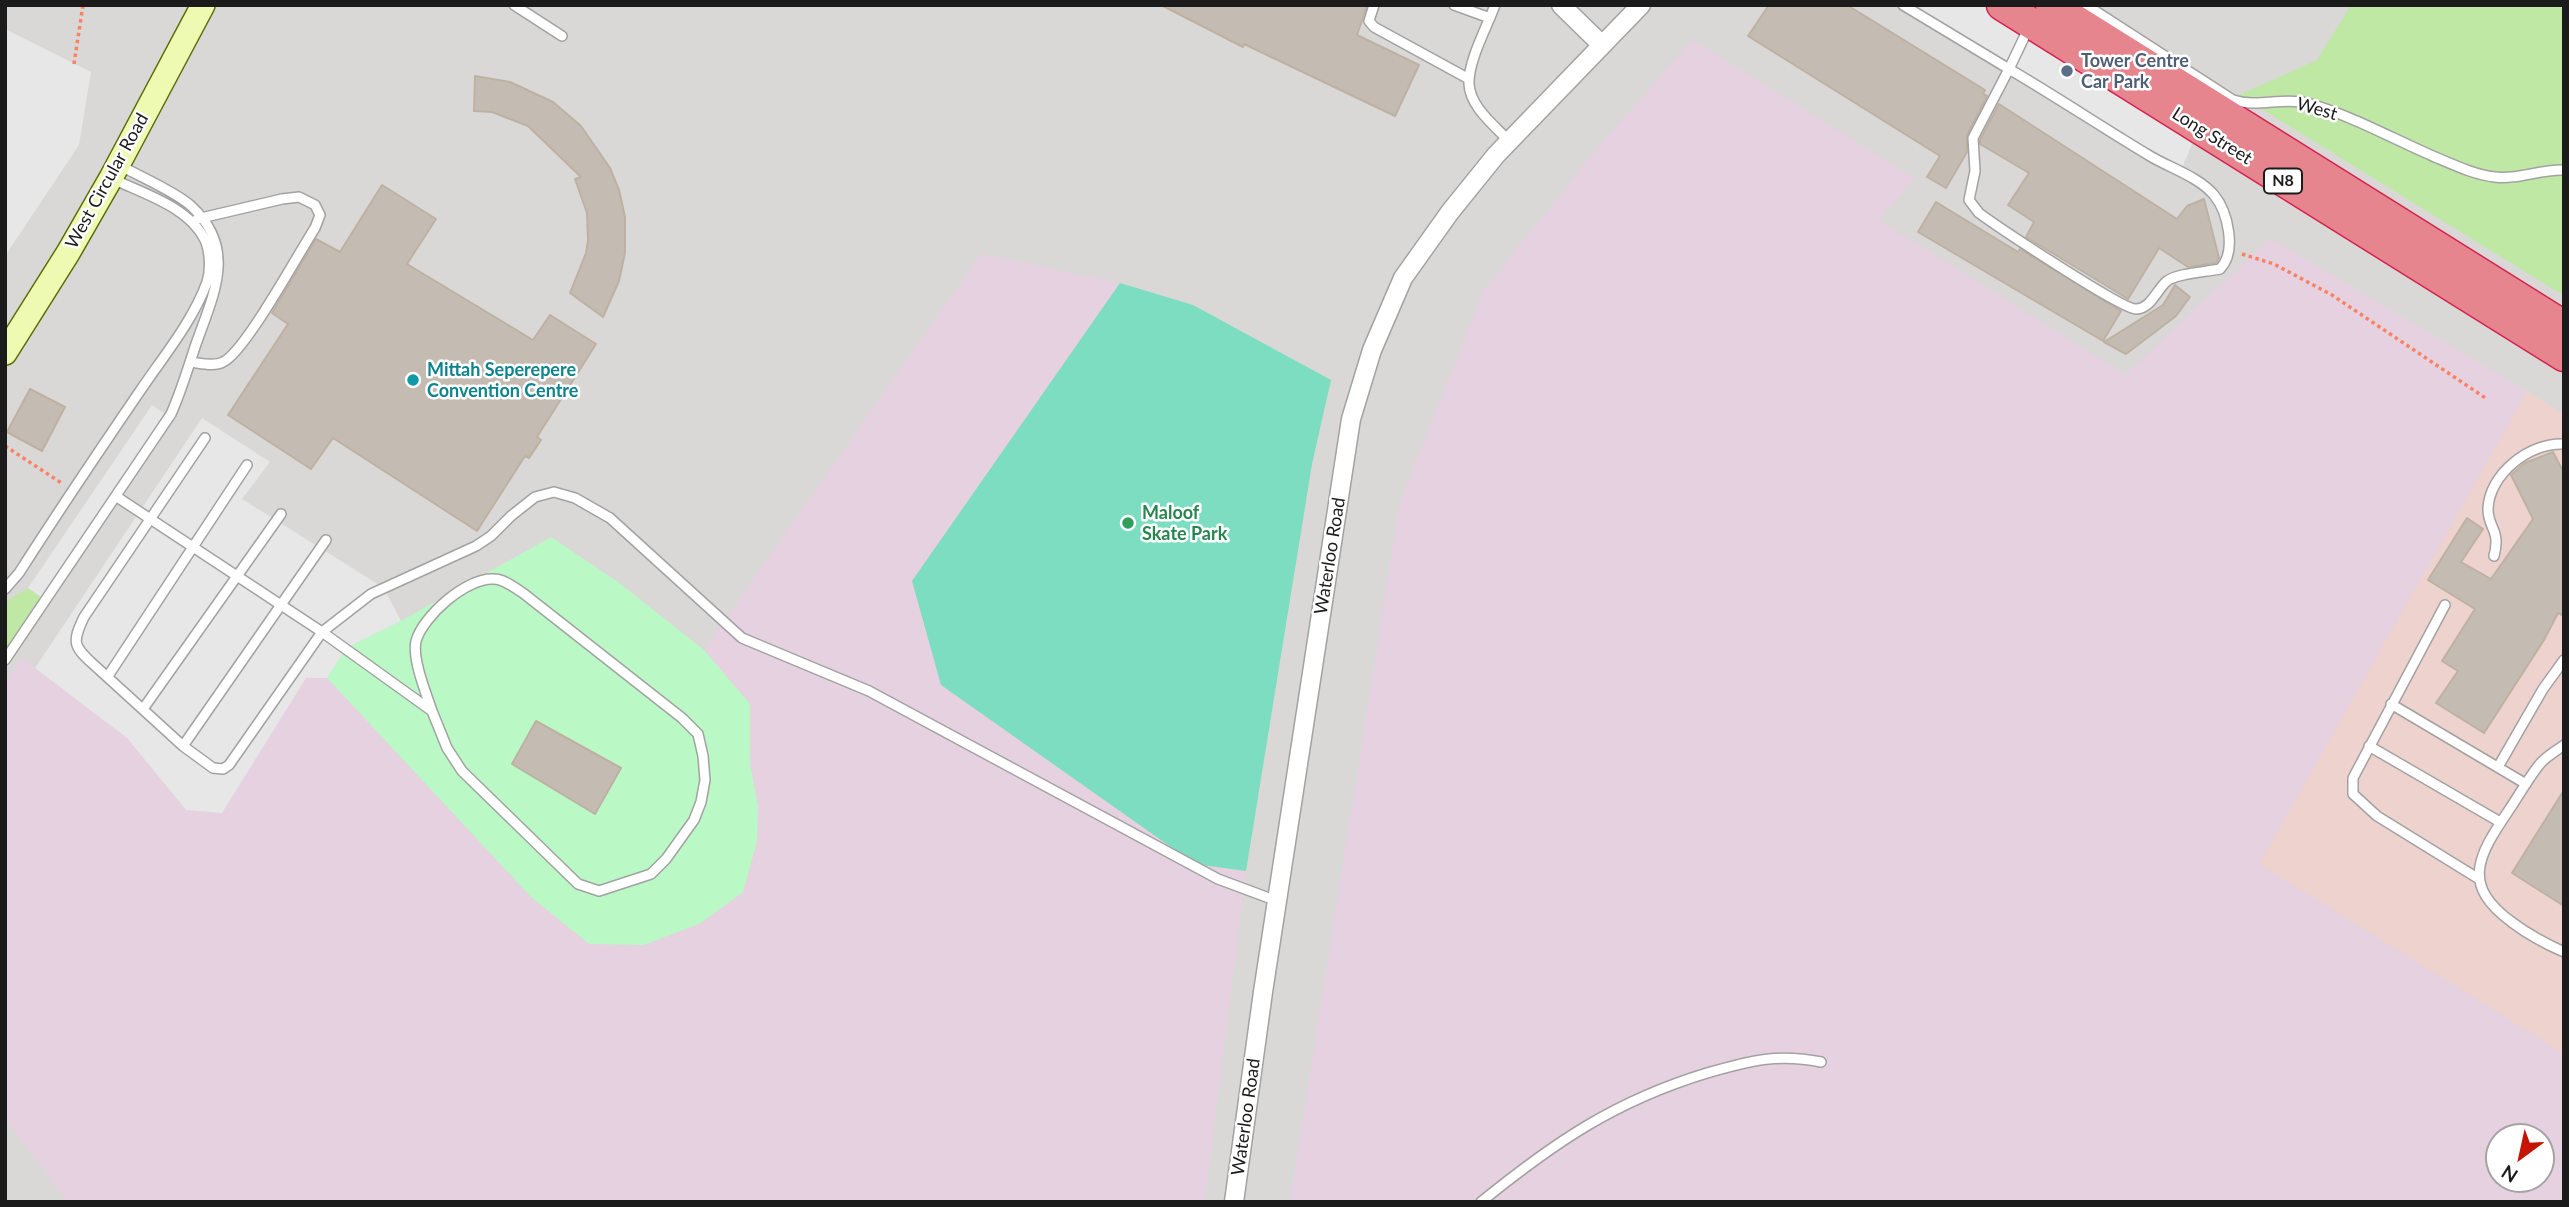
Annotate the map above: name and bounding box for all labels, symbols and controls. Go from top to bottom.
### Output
place label: Tower Centre Car Park [2081,50,2189,92]
marker: Tower Centre Car Park [2059,63,2075,79]
street label: West [2294,93,2340,125]
street label: Long Street [2168,103,2256,169]
street label: West Circular Road [61,110,153,252]
road number: N8 [2264,168,2302,194]
place label: Mittah Seperepere Convention Centre [427,359,578,402]
marker: Mittah Seperepere Convention Centre [405,372,421,388]
street label: Waterloo Road [1310,496,1350,616]
place label: Maloof Skate Park [1142,502,1227,544]
marker: Maloof Skate Park [1120,515,1136,531]
street label: Waterloo Road [1227,1057,1265,1177]
north arrow [2485,1123,2555,1193]
text: N [2497,1161,2522,1188]

